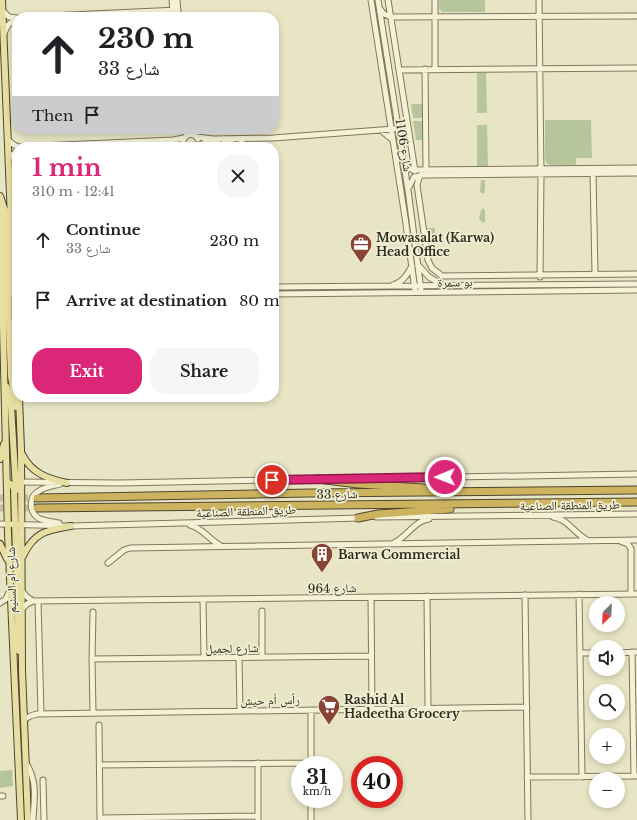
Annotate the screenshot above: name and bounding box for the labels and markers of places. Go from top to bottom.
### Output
place label: Mowasalat (Karwa) Head Office [376,230,494,259]
office icon: Mowasalat (Karwa) Head Office [348,231,374,264]
pin [255,463,289,497]
building icon: Barwa Commercial [309,541,335,574]
place label: Barwa Commercial [338,547,461,562]
place label: Rashid Al Hadeetha Grocery [344,692,460,721]
supermarket icon: Rashid Al Hadeetha Grocery [316,693,342,726]

